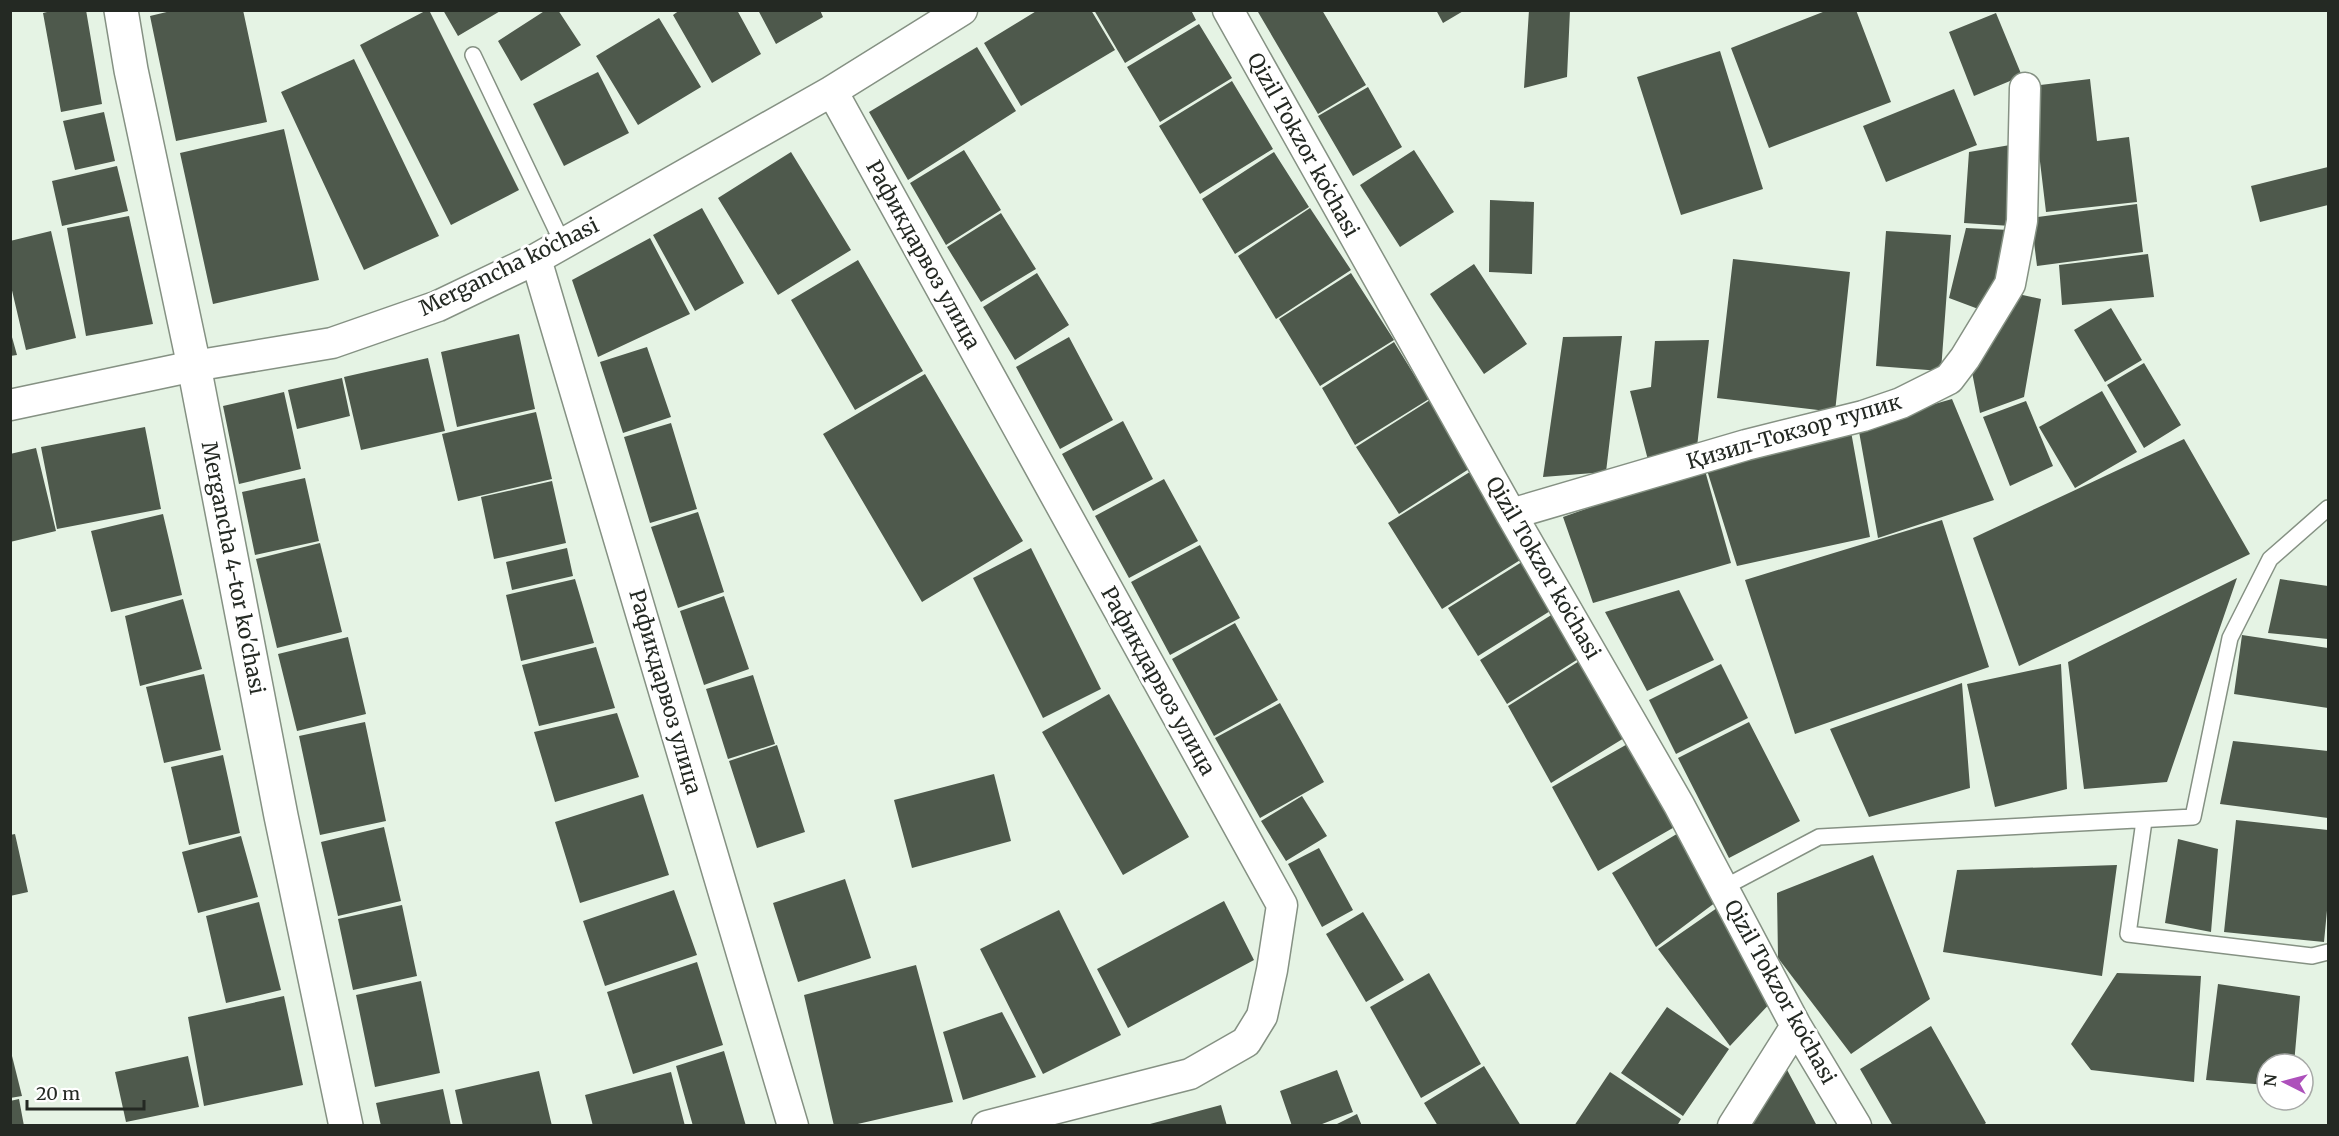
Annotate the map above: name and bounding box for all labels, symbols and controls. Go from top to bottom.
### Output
street label: Qizil Tokzor koʻchasi [1242,48,1365,242]
street label: Рафикдарвоз улица [860,155,987,354]
street label: Mergancha koʻchasi [415,211,603,322]
street label: Қизил-Токзор тупик [1683,388,1904,475]
street label: Mergancha 4-tor ko'chasi [196,439,271,697]
street label: Qizil Tokzor koʻchasi [1480,472,1607,664]
street label: Рафикдарвоз улица [1095,581,1222,780]
street label: Рафикдарвоз улица [623,586,708,798]
street label: Qizil Tokzor koʻchasi [1719,895,1842,1089]
north arrow [2255,1052,2315,1112]
scale bar [27,1073,144,1111]
text: N [2259,1073,2281,1088]
text: 20 m [36,1082,80,1105]

